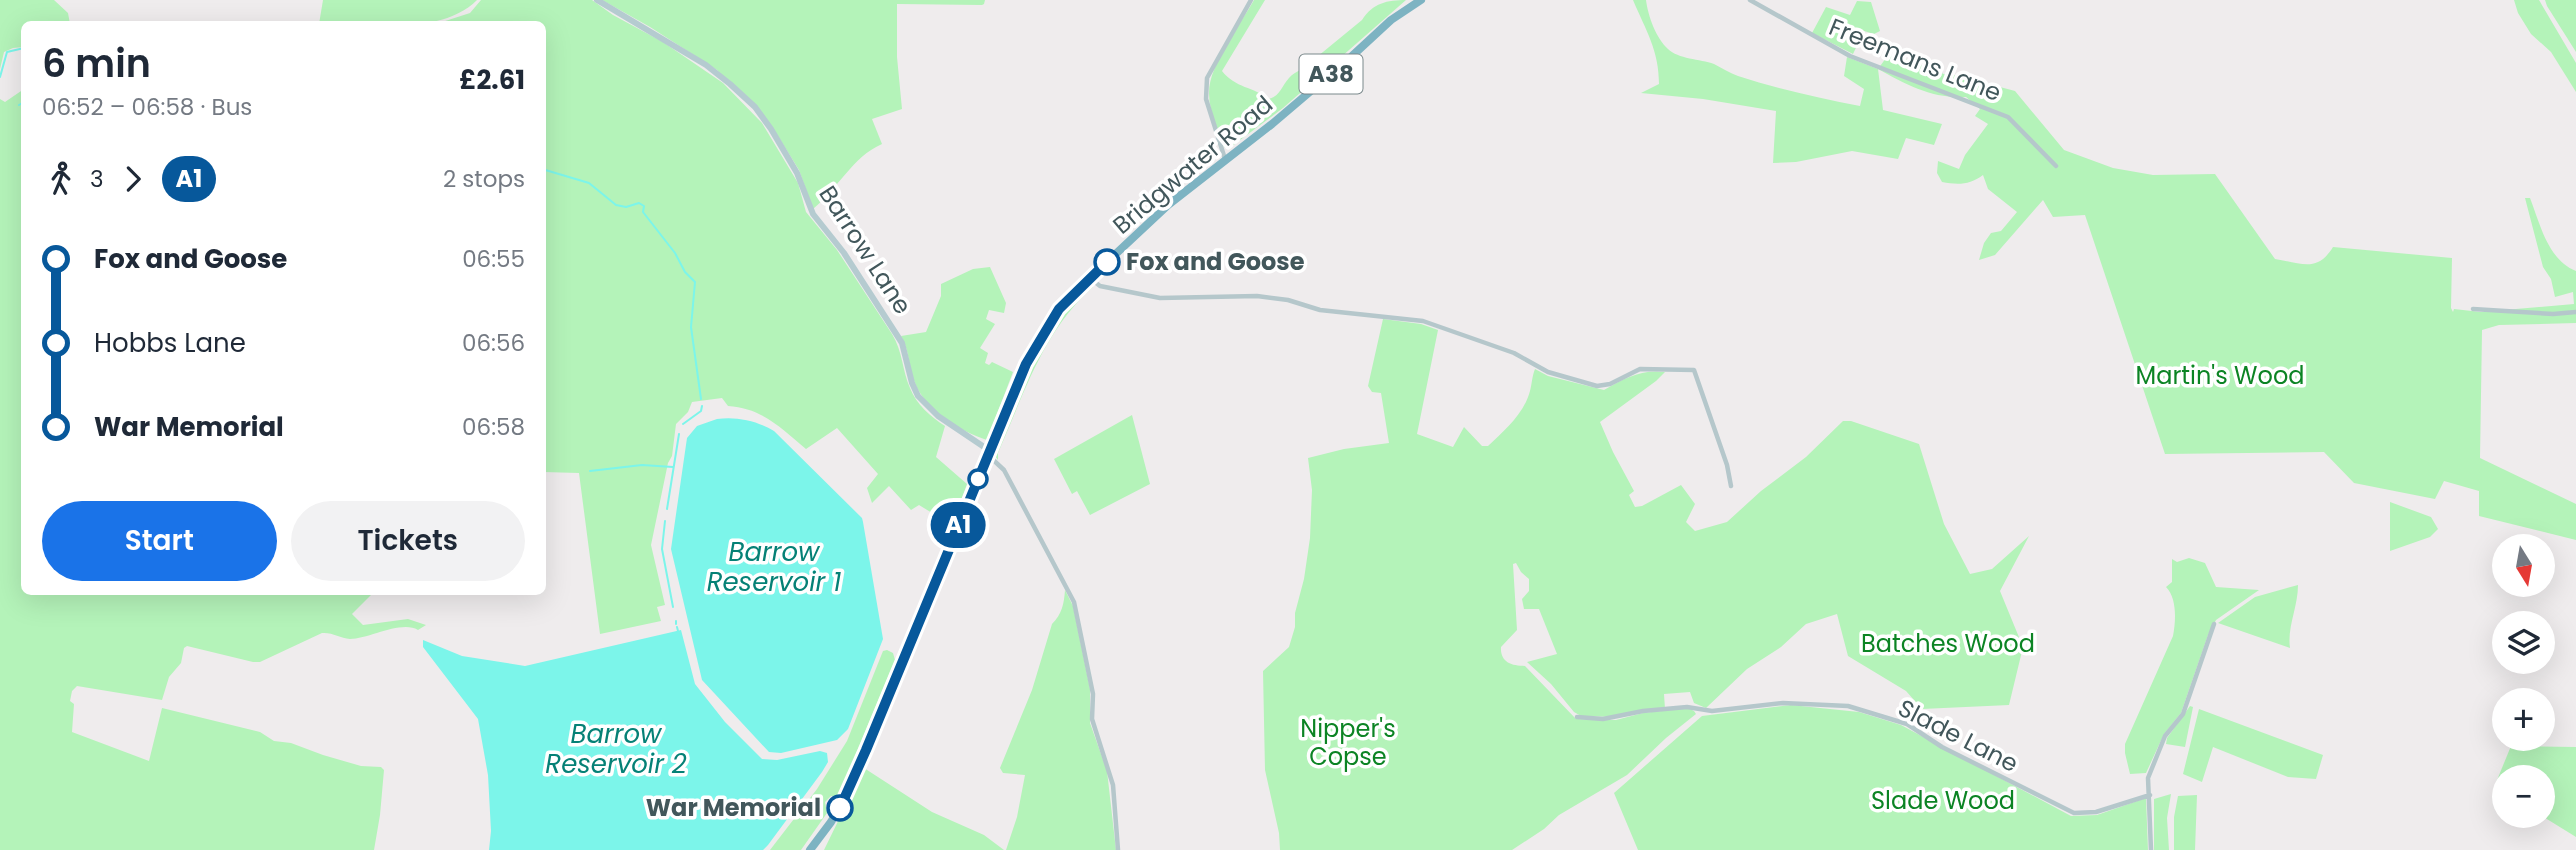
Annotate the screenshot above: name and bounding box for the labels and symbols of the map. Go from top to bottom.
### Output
street label: Freemans Lane [1824,10,2006,109]
road number: A38 [1300,54,1362,94]
street label: Bridgwater Road [1106,88,1280,241]
street label: Barrow Lane [812,179,919,320]
place label: Fox and Goose [1126,245,1305,278]
marker: Fox and Goose [1094,249,1120,275]
park label: Martin's Wood [2136,359,2304,392]
unlabelled marker [968,469,988,489]
line badge: A1 [926,502,990,548]
water label: Barrow Reservoir 1 [707,534,841,600]
north arrow [2492,534,2555,597]
park label: Batches Wood [1861,627,2035,660]
street label: Slade Lane [1893,691,2024,780]
park label: Nipper's Copse [1300,712,1396,773]
water label: Barrow Reservoir 2 [545,716,687,782]
park label: Slade Wood [1871,784,2015,817]
place label: War Memorial [646,791,821,824]
marker: War Memorial [827,795,853,821]

